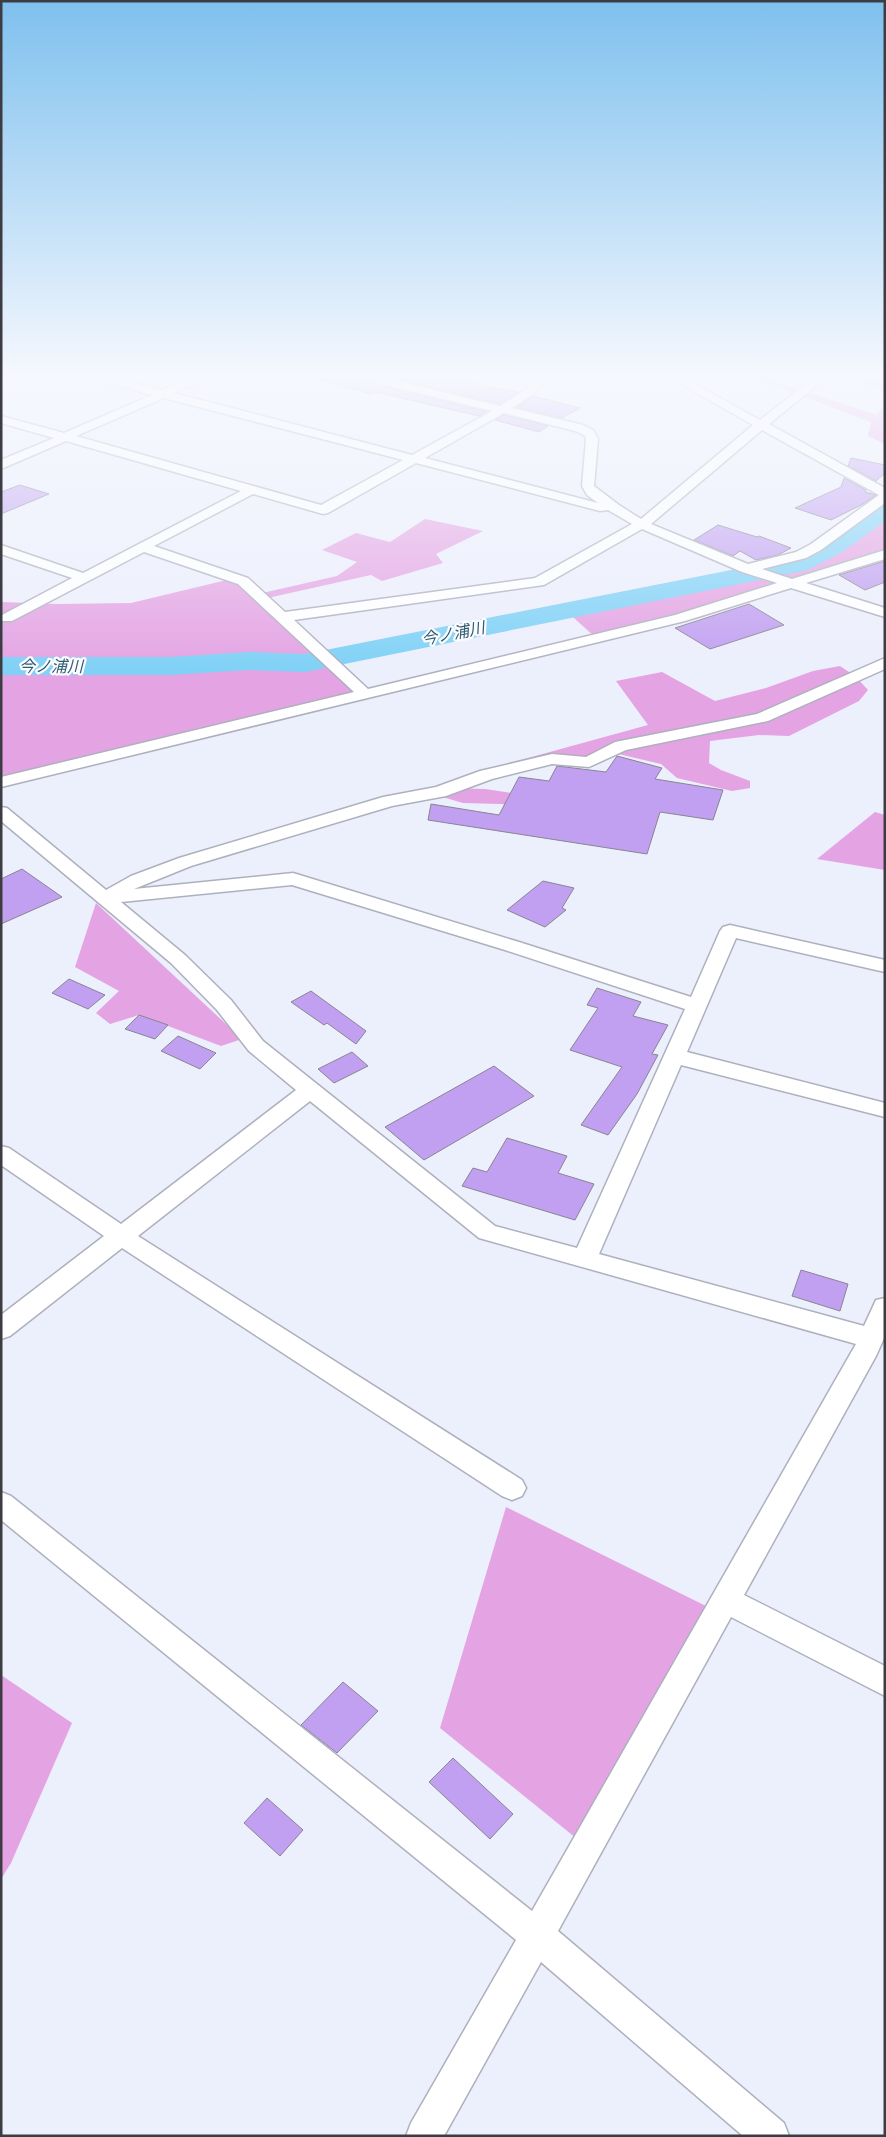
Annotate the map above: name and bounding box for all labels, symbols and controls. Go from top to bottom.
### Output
water label: 今ノ浦川 [420,619,488,648]
water label: 今ノ浦川 [19,658,85,675]

